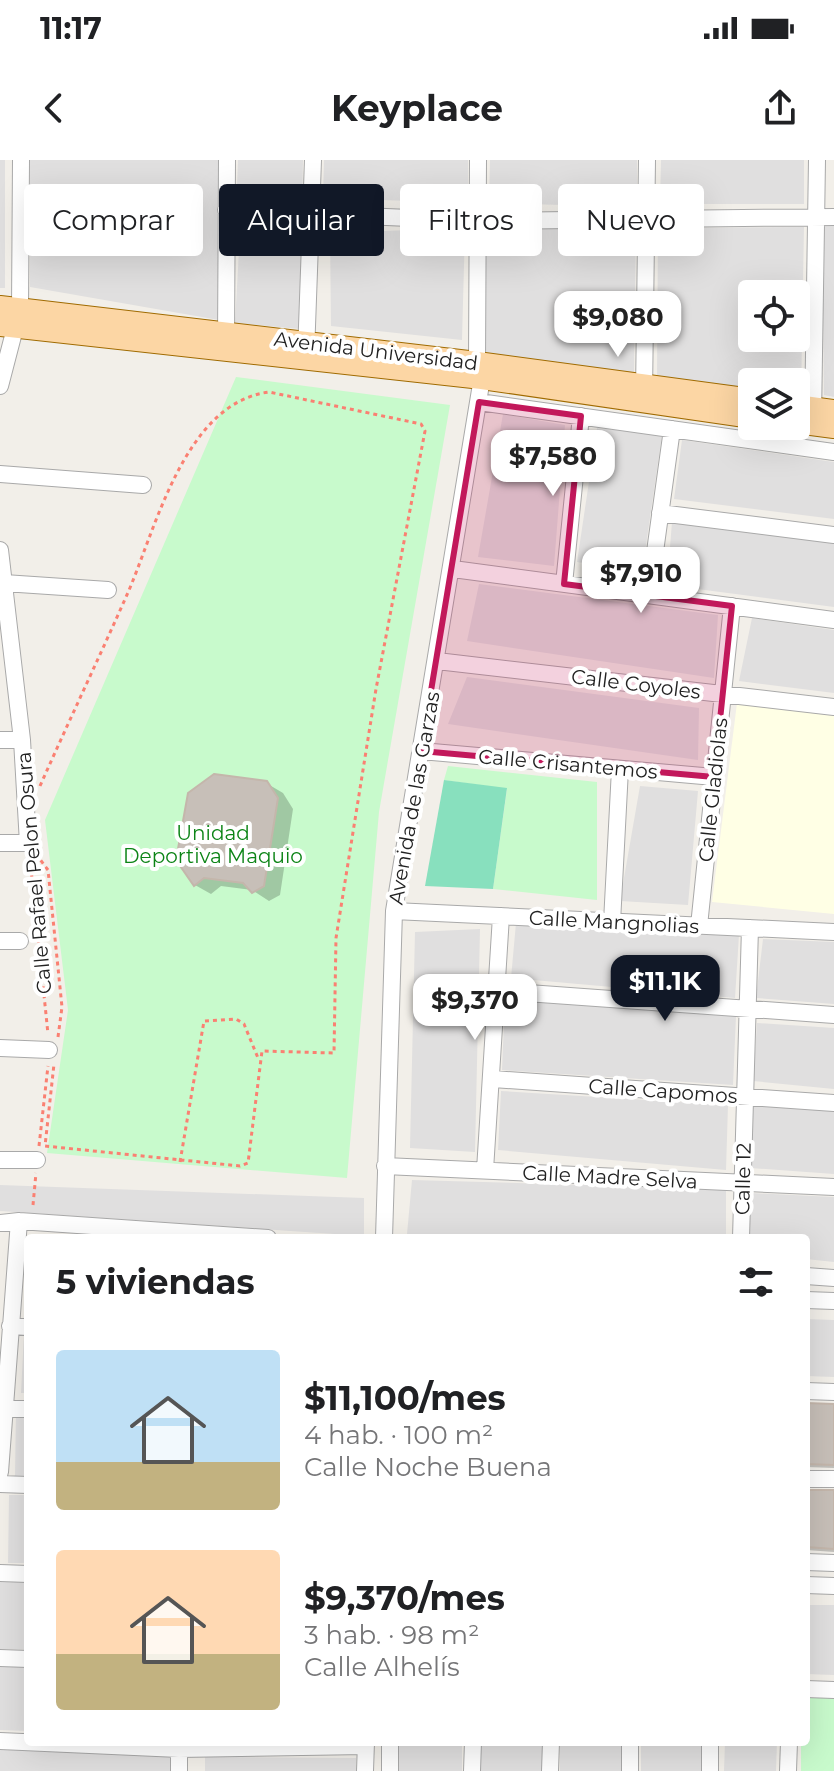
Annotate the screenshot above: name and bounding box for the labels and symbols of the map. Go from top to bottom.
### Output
pin: $9,080 [553,291,683,359]
street label: Avenida Universidad [273,327,479,375]
pin: $7,580 [488,430,618,498]
pin: $7,910 [576,547,706,615]
street label: Calle Coyoles [570,664,702,704]
street label: Avenida de las Garzas [383,689,445,906]
street label: Calle Gladiolas [693,716,733,863]
street label: Calle Crisantemos [477,744,659,784]
street label: Calle Rafael Pelon Osura [11,751,57,995]
park label: Unidad Deportiva Maquio [123,821,303,868]
street label: Calle Mangnolias [528,906,700,938]
pin: $11.1K [600,955,730,1023]
pin: $9,370 [410,974,540,1042]
street label: Calle Capomos [588,1074,739,1108]
street label: Calle 12 [730,1143,756,1215]
street label: Calle Madre Selva [522,1160,698,1194]

